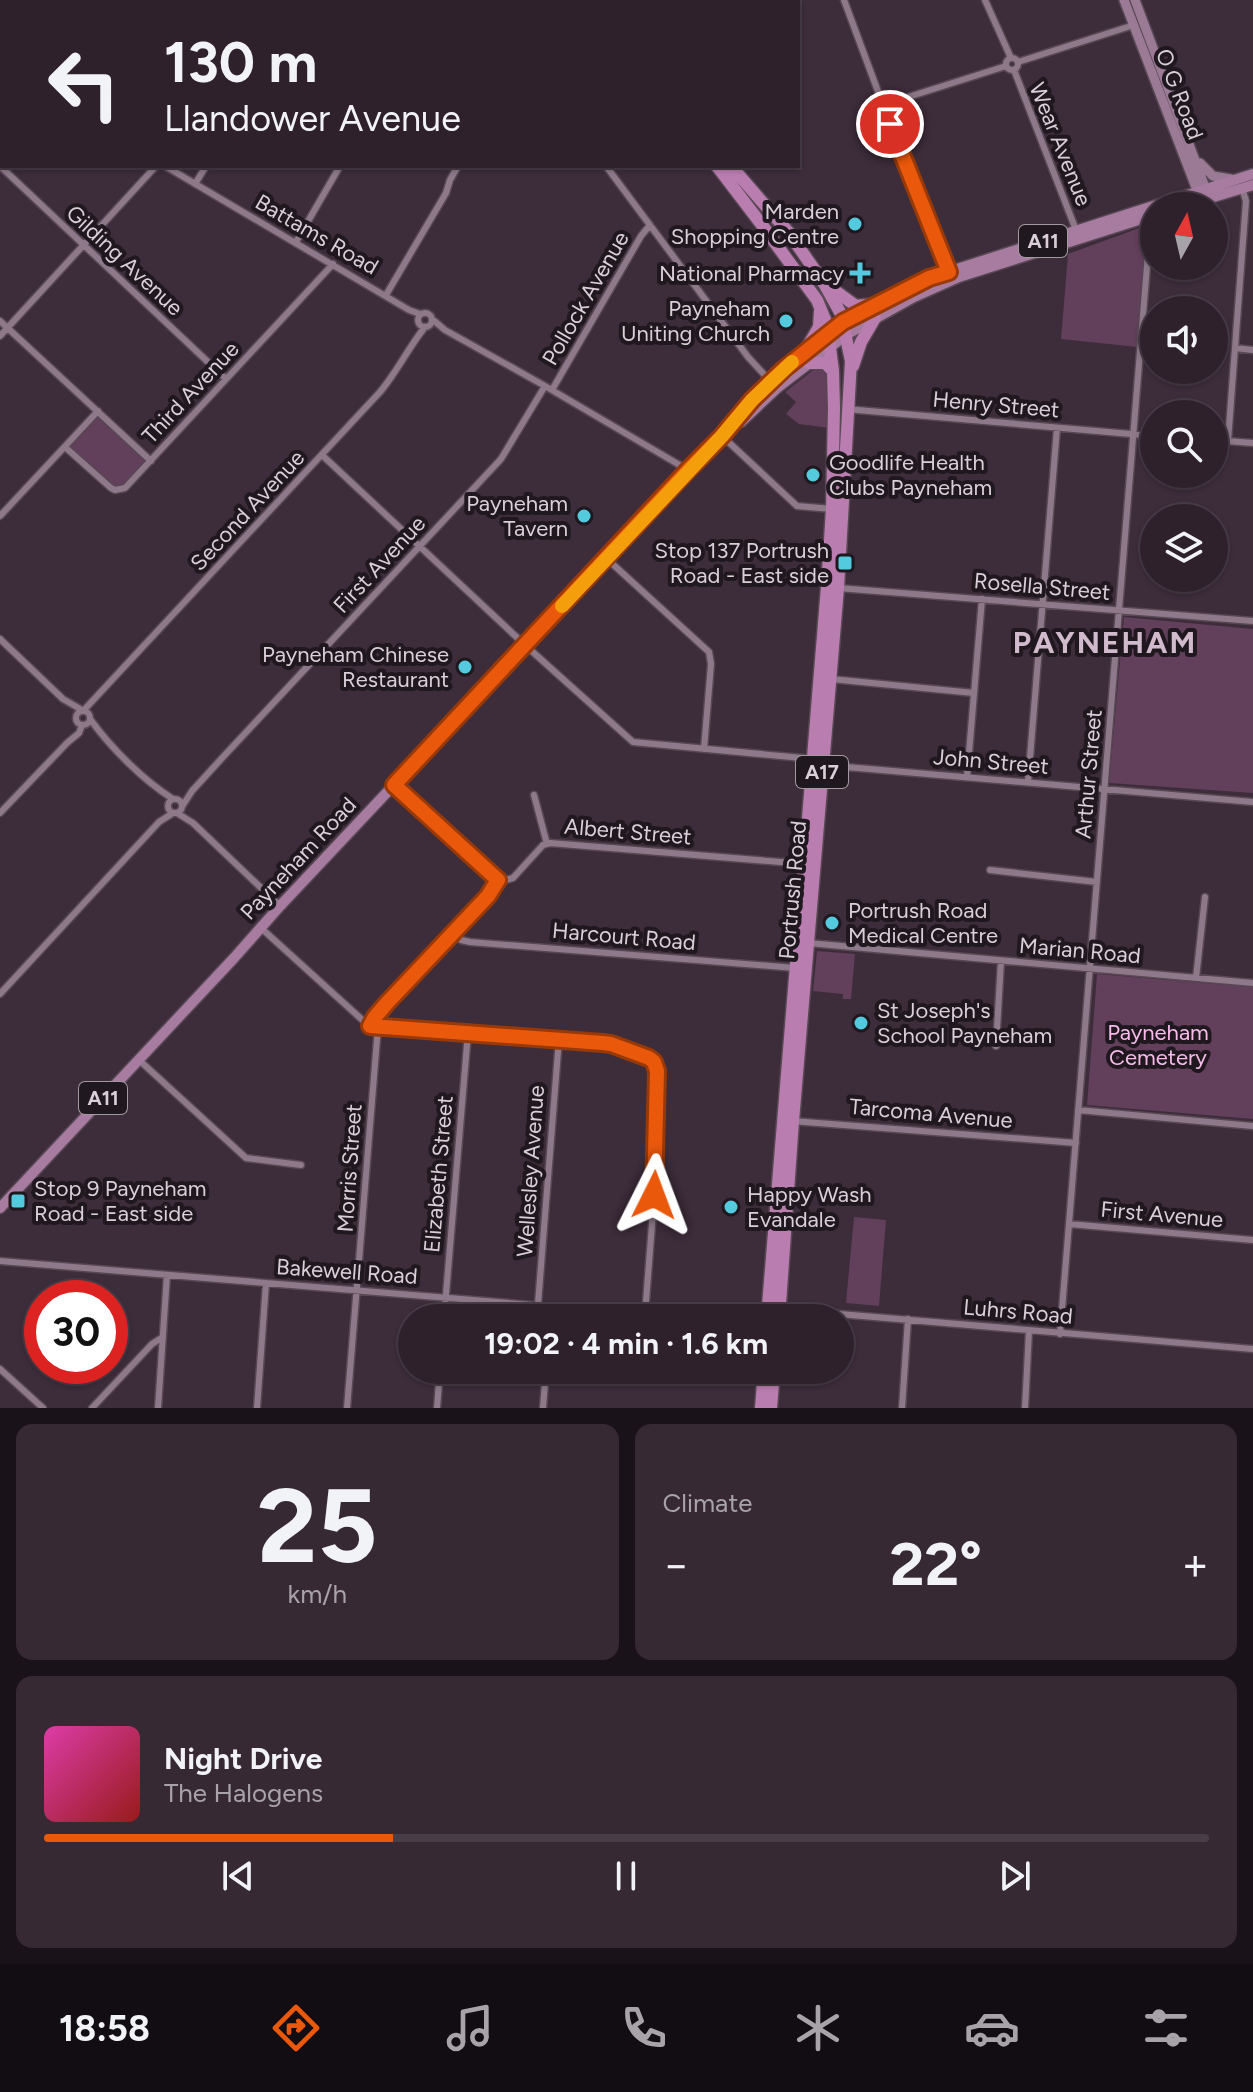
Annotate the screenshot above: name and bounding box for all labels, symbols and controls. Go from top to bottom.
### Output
text: 130 m [164,29,317,96]
icon: left [32,32,136,136]
street label: O G Road [1150,45,1209,144]
street label: Wear Avenue [1024,79,1098,210]
pin [856,90,924,158]
text: Llandower Avenue [164,97,461,140]
icon: arrive [868,102,912,146]
street label: Battams Road [250,188,383,281]
north arrow [1140,192,1228,280]
map controls [1140,192,1228,592]
place label: Marden Shopping Centre [671,198,839,250]
street label: Gilding Avenue [61,199,189,321]
marker: Marden Shopping Centre [846,215,864,233]
road number: A11 [1019,225,1067,257]
street label: Pollock Avenue [536,226,635,370]
place label: National Pharmacy [659,260,844,287]
marker: National Pharmacy [851,264,869,282]
place label: Payneham Uniting Church [621,295,770,347]
button: sound [1140,296,1228,384]
marker: Payneham Uniting Church [777,312,795,330]
street label: Third Avenue [136,336,244,449]
street label: Henry Street [932,386,1060,423]
button: search [1140,400,1228,488]
street label: Second Avenue [185,444,310,576]
place label: Goodlife Health Clubs Payneham [829,449,992,501]
marker: Goodlife Health Clubs Payneham [804,466,822,484]
place label: Payneham Tavern [466,490,568,542]
button: layers [1140,504,1228,592]
marker: Payneham Tavern [575,507,593,525]
street label: First Avenue [328,510,431,618]
place label: Stop 137 Portrush Road - East side [654,537,829,589]
marker: Stop 137 Portrush Road - East side [836,554,854,572]
street label: Rosella Street [973,567,1111,606]
district label: PAYNEHAM [1013,624,1197,661]
place label: Payneham Chinese Restaurant [262,641,449,693]
marker: Payneham Chinese Restaurant [456,658,474,676]
street label: Arthur Street [1069,708,1108,840]
street label: John Street [932,743,1050,780]
road number: A17 [796,756,848,788]
street label: Payneham Road [235,791,362,925]
street label: Albert Street [563,812,693,851]
street label: Portrush Road [773,819,812,961]
place label: Portrush Road Medical Centre [848,897,998,949]
marker: Portrush Road Medical Centre [823,914,841,932]
street label: Harcourt Road [551,917,697,956]
street label: Marian Road [1018,932,1142,969]
place label: St Joseph's School Payneham [877,997,1052,1049]
marker: St Joseph's School Payneham [852,1014,870,1032]
park label: Payneham Cemetery [1107,1019,1209,1071]
road number: A11 [79,1082,127,1114]
street label: Wellesley Avenue [511,1084,550,1258]
street label: Tarcoma Avenue [848,1093,1014,1134]
street label: Elizabeth Street [418,1094,459,1254]
street label: Morris Street [332,1103,367,1233]
position arrow [612,1153,696,1237]
place label: Stop 9 Payneham Road - East side [34,1175,207,1227]
place label: Happy Wash Evandale [747,1181,871,1233]
marker: Stop 9 Payneham Road - East side [9,1192,27,1210]
street label: First Avenue [1100,1196,1224,1233]
marker: Happy Wash Evandale [722,1198,740,1216]
street label: Bakewell Road [275,1253,419,1290]
speed limit sign: 30 [24,1280,128,1384]
street label: Luhrs Road [962,1293,1074,1330]
text: 19:02 · 4 min · 1.6 km [484,1325,768,1362]
text: 25 [257,1463,378,1588]
text: Climate [663,1487,752,1519]
text: 22° [890,1528,982,1600]
text: − [663,1538,690,1591]
text: + [1182,1538,1209,1591]
text: km/h [288,1578,347,1610]
text: Night Drive [164,1740,322,1777]
text: The Halogens [164,1777,323,1809]
icon: previous [216,1854,260,1898]
icon: pause [604,1854,648,1898]
icon: next [993,1854,1037,1898]
icon: directions [268,2000,324,2056]
icon: music [442,2000,498,2056]
icon: phone [616,2000,672,2056]
icon: climate [790,2000,846,2056]
icon: car [964,2000,1020,2056]
icon: filters [1138,2000,1194,2056]
text: 18:58 [59,2007,150,2050]

